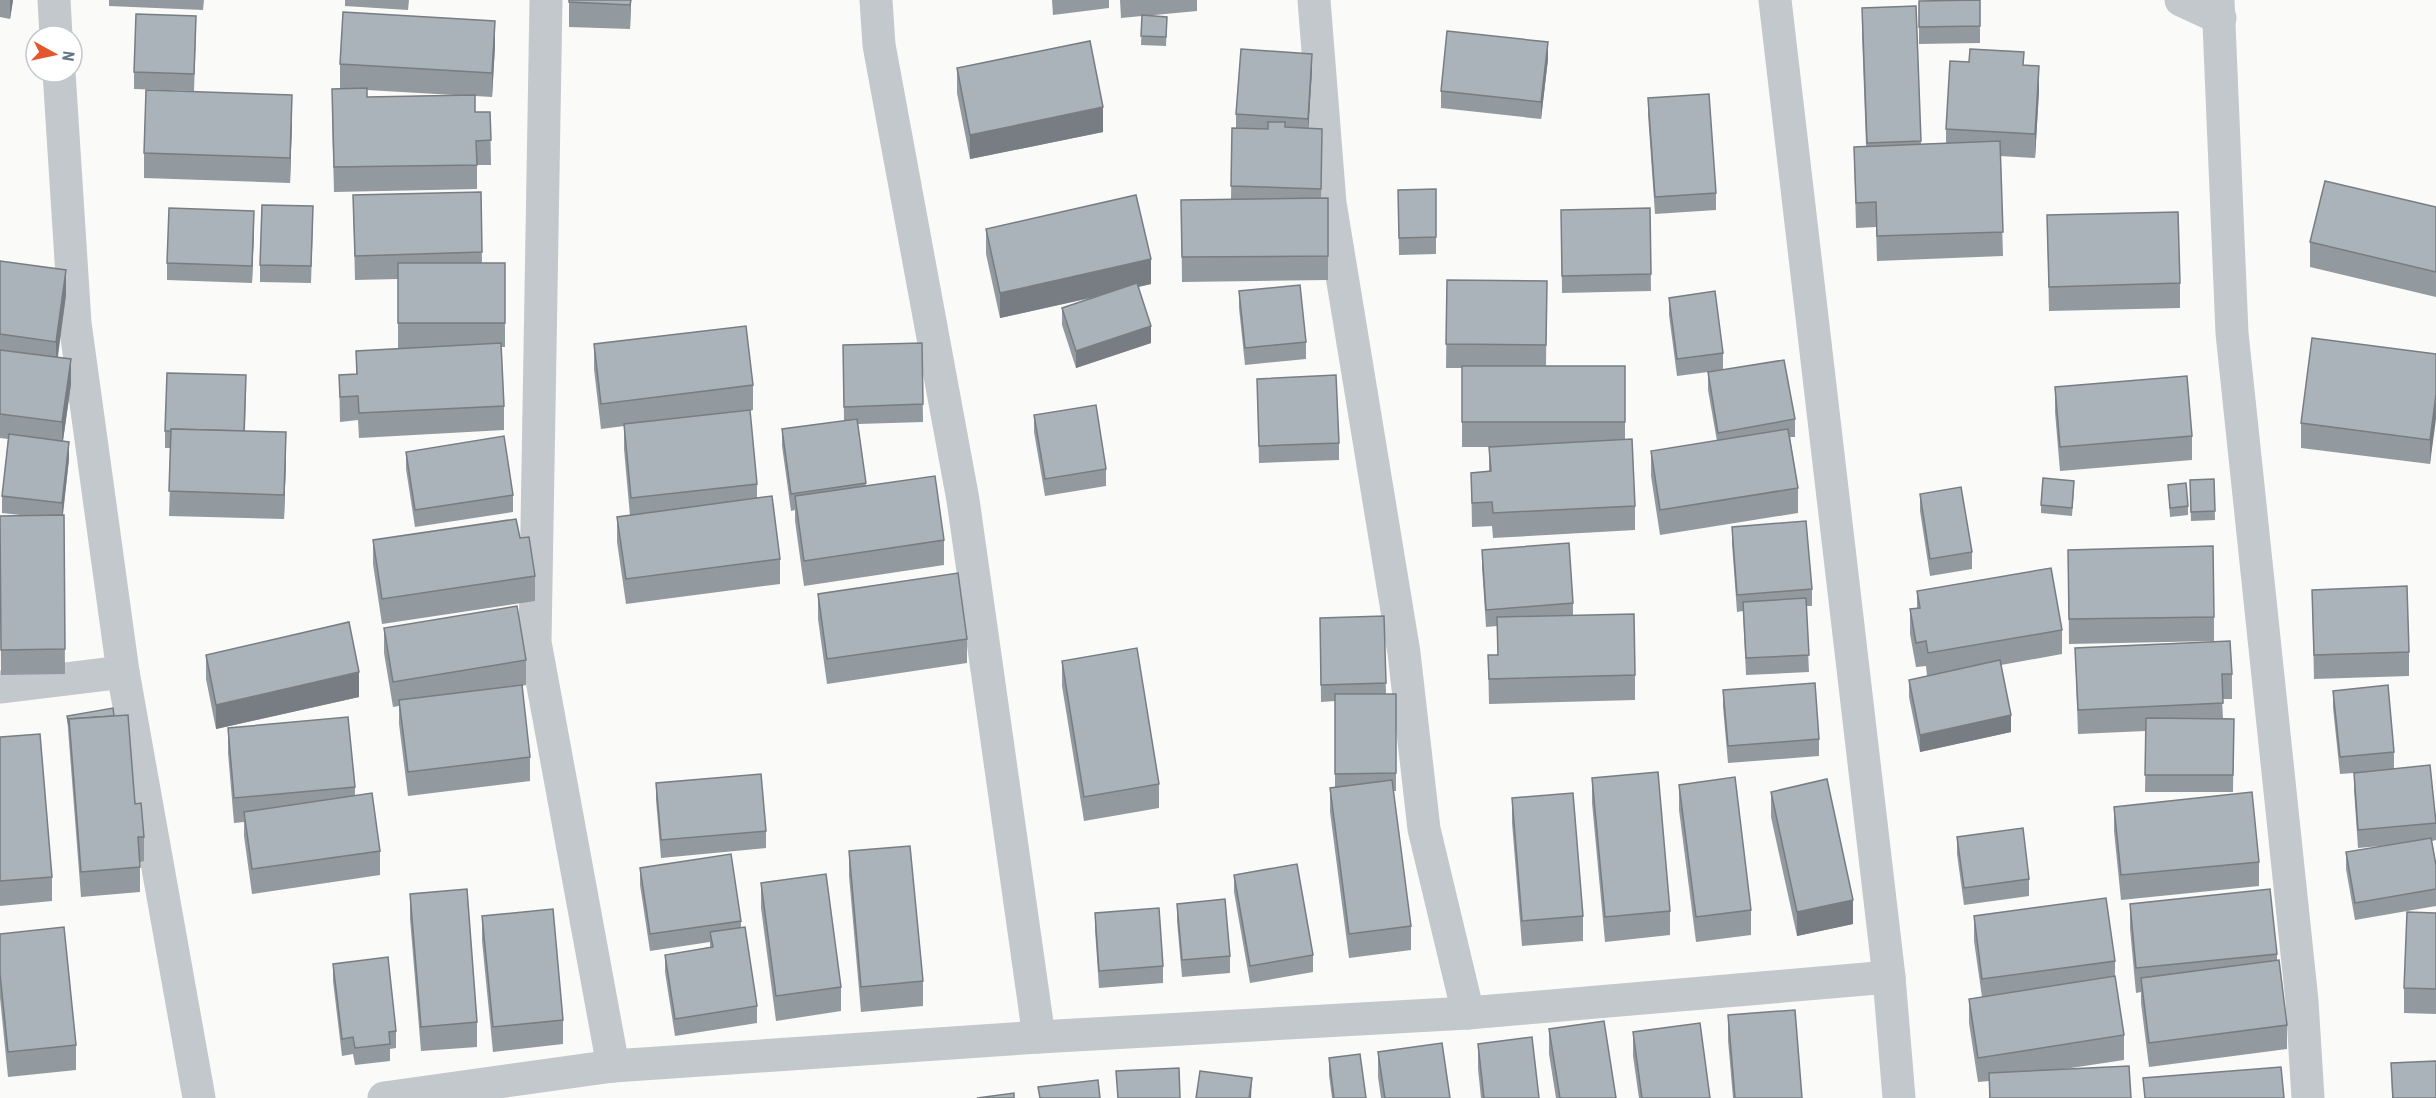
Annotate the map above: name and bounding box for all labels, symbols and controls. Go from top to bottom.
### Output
north arrow [24,24,84,84]
text: N [58,50,78,62]

